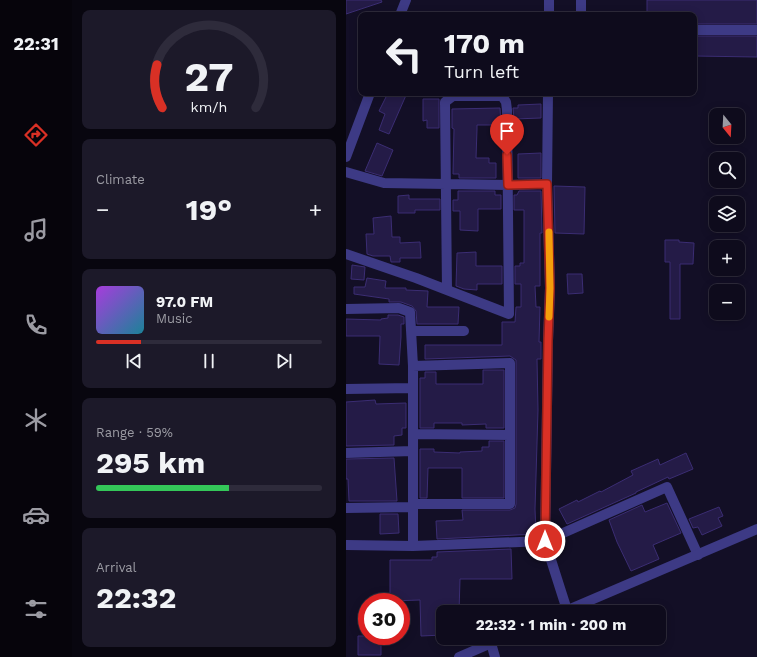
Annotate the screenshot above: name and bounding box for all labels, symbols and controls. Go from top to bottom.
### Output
text: 170 m [444,27,525,60]
icon: left [378,28,430,80]
text: 22:31 [13,33,59,54]
text: 27 [184,52,234,101]
text: Turn left [444,61,519,82]
text: km/h [191,98,227,114]
north arrow [709,108,745,144]
map controls [709,108,745,320]
pin [490,114,524,155]
icon: arrive [496,120,518,142]
icon: directions [22,121,50,149]
button: search [709,152,745,188]
text: Climate [96,172,145,187]
text: 19° [186,192,232,227]
button: layers [709,196,745,232]
text: − [96,197,109,222]
text: + [309,197,322,222]
icon: music [22,216,50,244]
button: + [709,240,745,276]
button: − [709,284,745,320]
text: 97.0 FM [156,293,213,311]
icon: phone [22,311,50,339]
text: Music [156,311,193,326]
icon: previous [123,350,145,372]
icon: pause [198,350,220,372]
icon: next [273,350,295,372]
icon: climate [22,406,50,434]
text: Range · 59% [96,425,173,440]
text: 295 km [96,445,205,480]
icon: car [22,501,50,529]
position arrow [524,520,566,562]
text: Arrival [96,560,137,575]
text: 22:32 [96,580,177,615]
speed limit sign: 30 [358,593,410,645]
icon: filters [22,595,50,623]
text: 22:32 · 1 min · 200 m [476,616,626,634]

